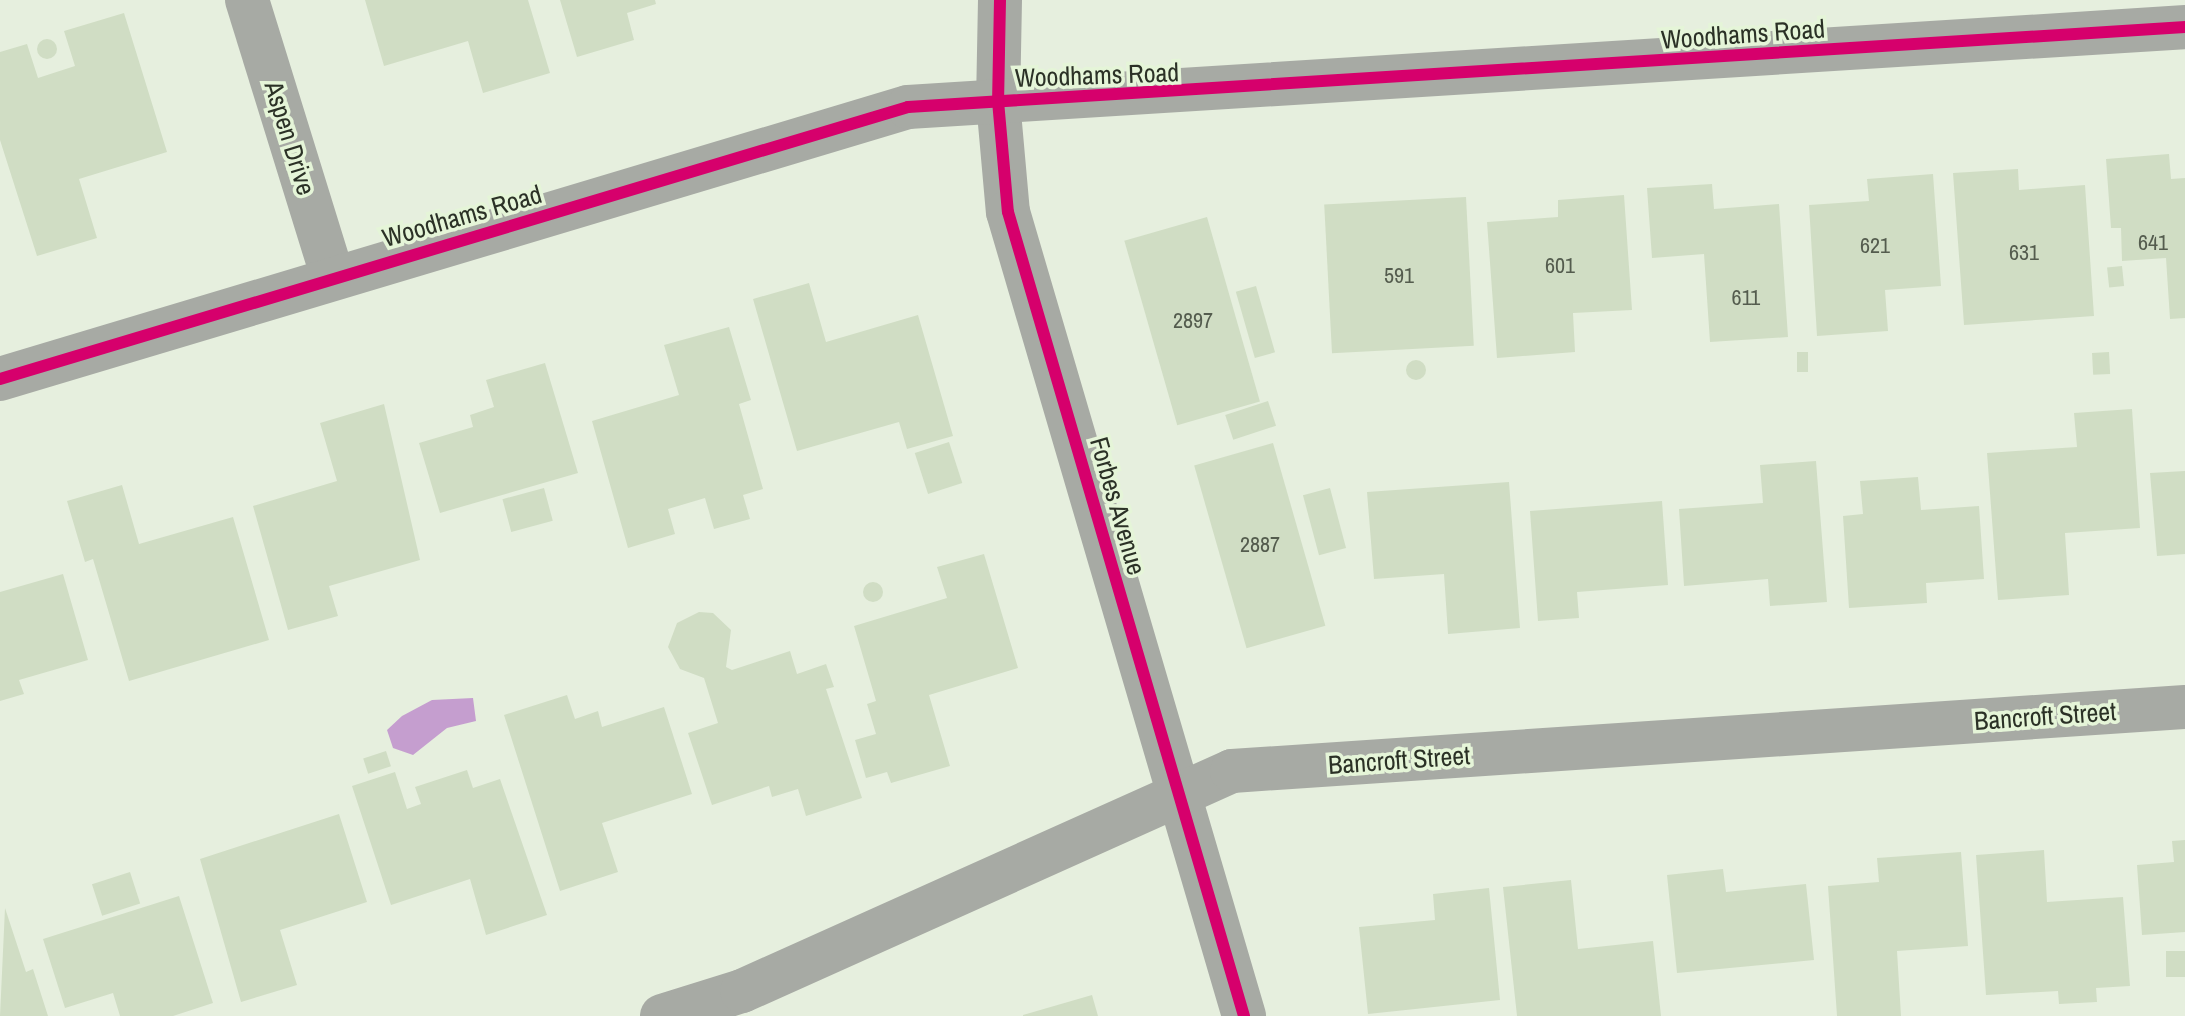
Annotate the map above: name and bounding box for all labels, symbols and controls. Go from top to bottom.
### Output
street label: Woodhams Road [1660,13,1826,55]
street label: Woodhams Road [1014,57,1180,93]
street label: Aspen Drive [258,77,322,199]
street label: Woodhams Road [379,178,545,254]
house number: 641 [2138,230,2168,256]
house number: 621 [1860,233,1890,259]
house number: 631 [2009,240,2039,266]
house number: 601 [1545,253,1575,279]
house number: 591 [1384,263,1414,289]
house number: 611 [1732,285,1760,311]
house number: 2897 [1173,308,1213,334]
street label: Forbes Avenue [1083,433,1153,579]
house number: 2887 [1240,532,1280,558]
street label: Bancroft Street [1973,695,2117,737]
street label: Bancroft Street [1327,739,1471,781]

